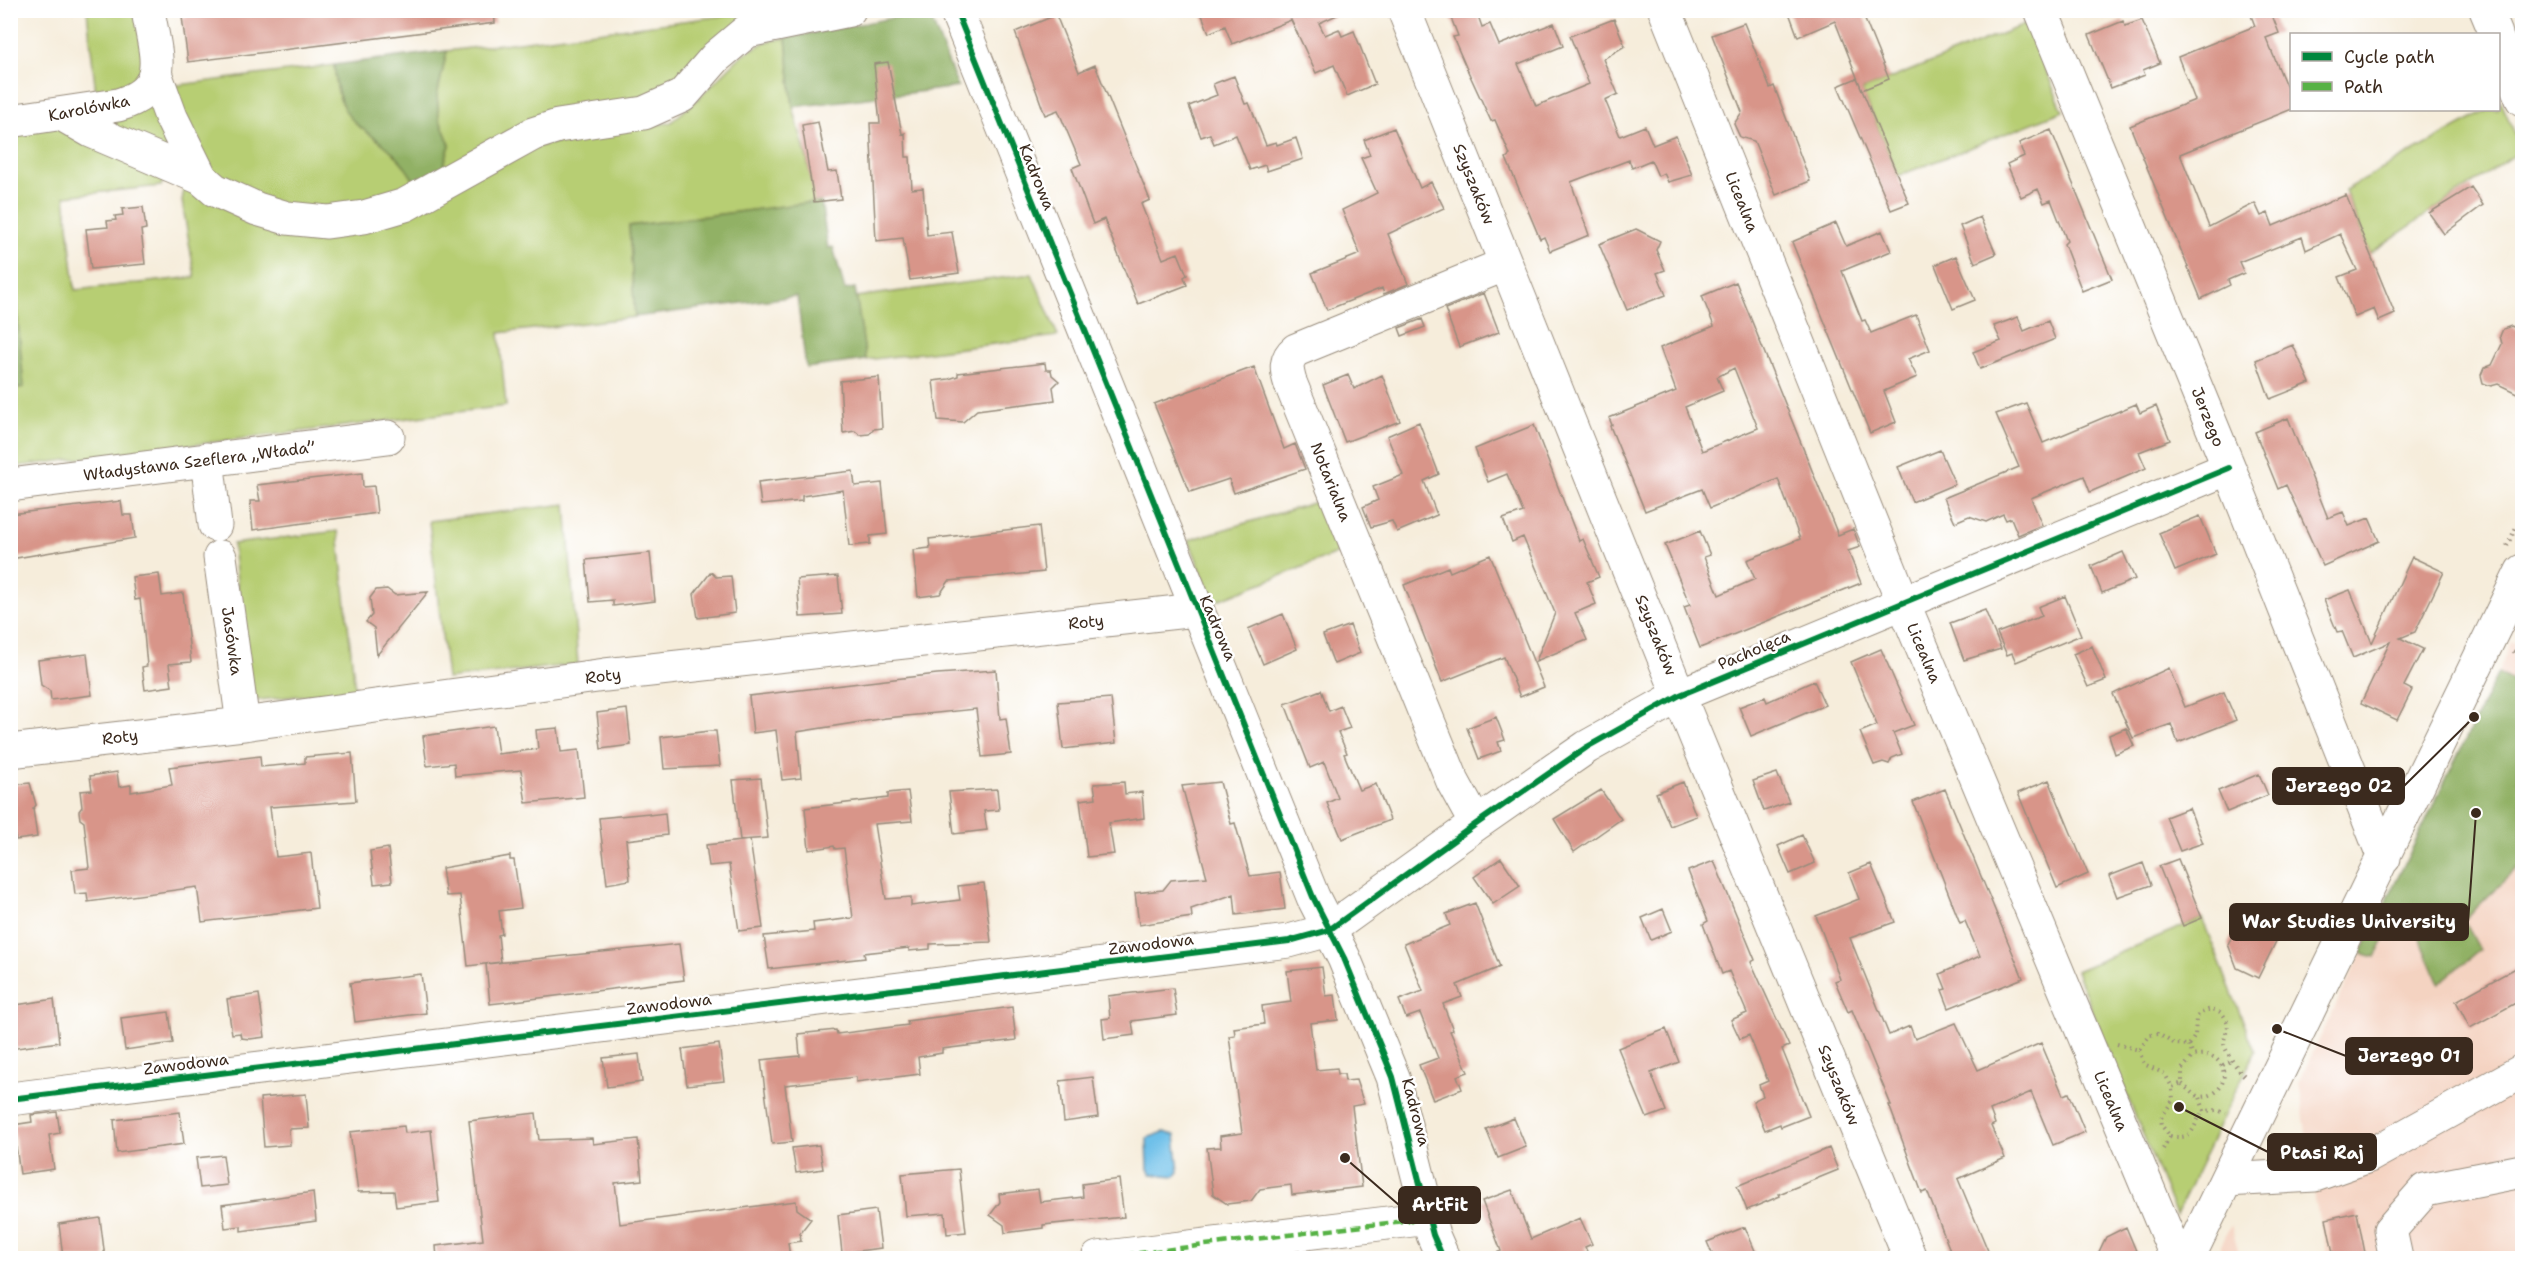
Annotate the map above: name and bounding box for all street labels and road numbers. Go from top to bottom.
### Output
street label: Karolówka [46,90,132,126]
street label: Kadrowa [1014,141,1060,213]
street label: Szyszaków [1448,141,1500,228]
street label: Licealna [1720,169,1764,235]
street label: Jerzego [2187,384,2229,450]
street label: Władysława Szeflera „Włada” [82,436,316,486]
street label: Notarialna [1306,439,1356,525]
street label: Kadrowa [1195,592,1241,664]
street label: Szyszaków [1630,592,1682,679]
street label: Jasówka [217,605,247,677]
street label: Roty [1067,610,1105,634]
street label: Licealna [1902,620,1946,686]
street label: Pacholęca [1715,625,1793,675]
street label: Roty [584,663,622,689]
street label: Roty [101,724,139,750]
street label: Zawodowa [1107,928,1195,960]
street label: Zawodowa [625,988,713,1020]
street label: Szyszaków [1813,1042,1865,1129]
street label: Zawodowa [142,1048,230,1080]
street label: Licealna [2089,1068,2133,1134]
street label: Kadrowa [1397,1076,1435,1148]

